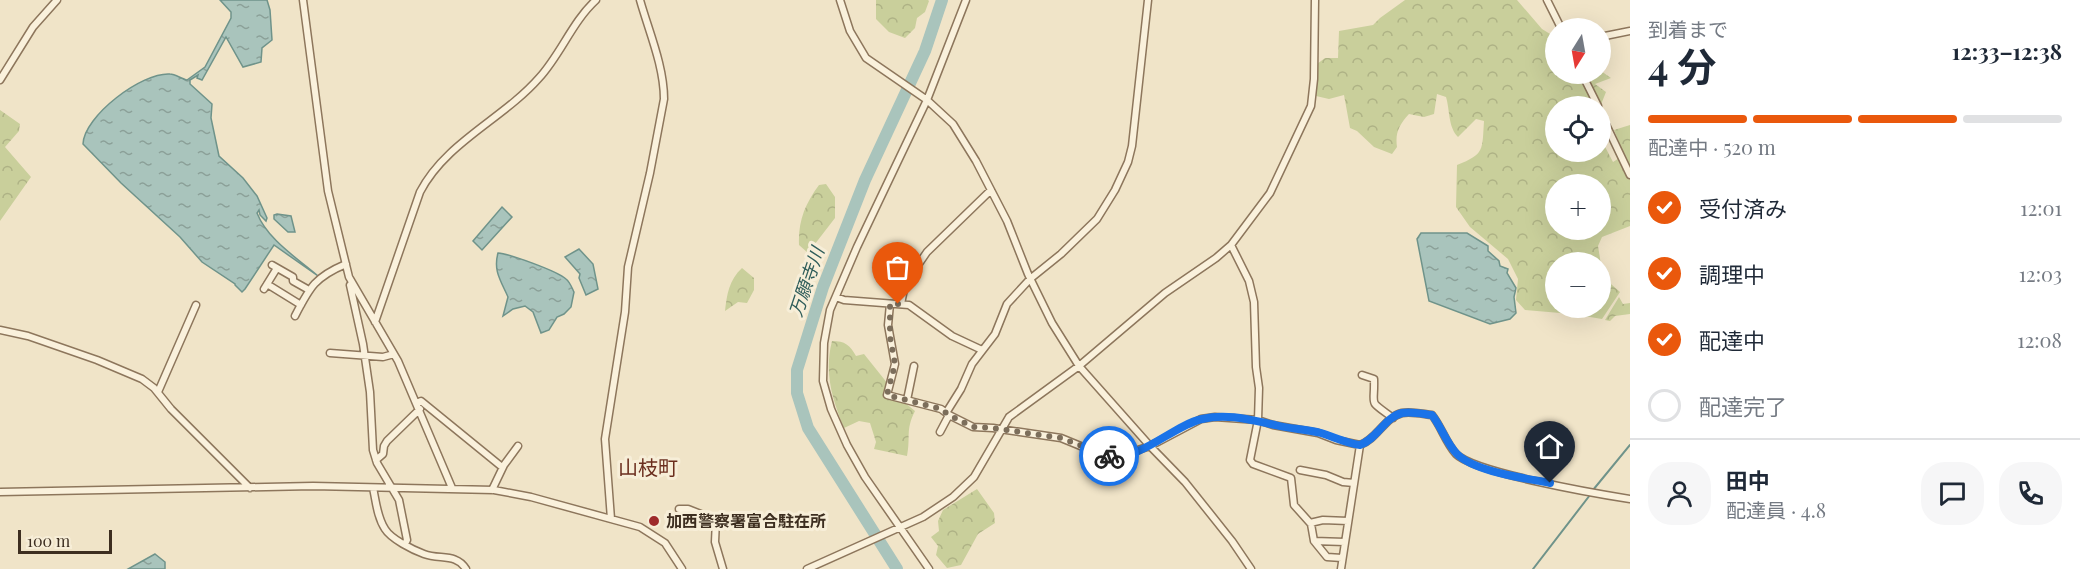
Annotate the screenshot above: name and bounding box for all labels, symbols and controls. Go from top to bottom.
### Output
text: 到着まで [1648,15,1728,42]
north arrow [1545,18,1611,84]
map controls [1545,18,1611,318]
text: 12:33–12:38 [1952,36,2062,66]
text: 4 分 [1648,39,1716,91]
button: locate [1545,96,1611,162]
text: 配達中 · 520 m [1648,133,1776,160]
button: + [1545,174,1611,240]
icon: check [1648,191,1681,224]
text: 受付済み [1699,193,1787,223]
text: 12:01 [2020,194,2062,221]
water label: 万願寺川 [783,242,830,320]
pin [872,242,923,304]
icon: bag [881,251,914,284]
button: − [1545,252,1611,318]
icon: check [1648,257,1681,290]
text: 調理中 [1699,259,1765,289]
text: 12:03 [2019,260,2062,287]
icon: check [1648,323,1681,356]
text: 配達中 [1699,325,1765,355]
text: 12:08 [2017,326,2062,353]
text: 配達完了 [1699,391,1787,421]
pin [1524,421,1575,483]
courier [1079,426,1139,486]
icon: home [1533,430,1566,463]
icon: bike [1093,440,1126,473]
district label: 山枝町 [618,453,678,480]
button: person [1648,462,1711,525]
button: chat [1921,462,1984,525]
button: phone [1999,462,2062,525]
text: 田中 [1726,465,1770,495]
text: 配達員 · 4.8 [1726,496,1826,523]
place label: 加西警察署富合駐在所 [666,510,826,531]
marker: 加西警察署富合駐在所 [647,514,661,528]
scale bar [18,527,112,554]
text: 100 m [27,530,70,551]

